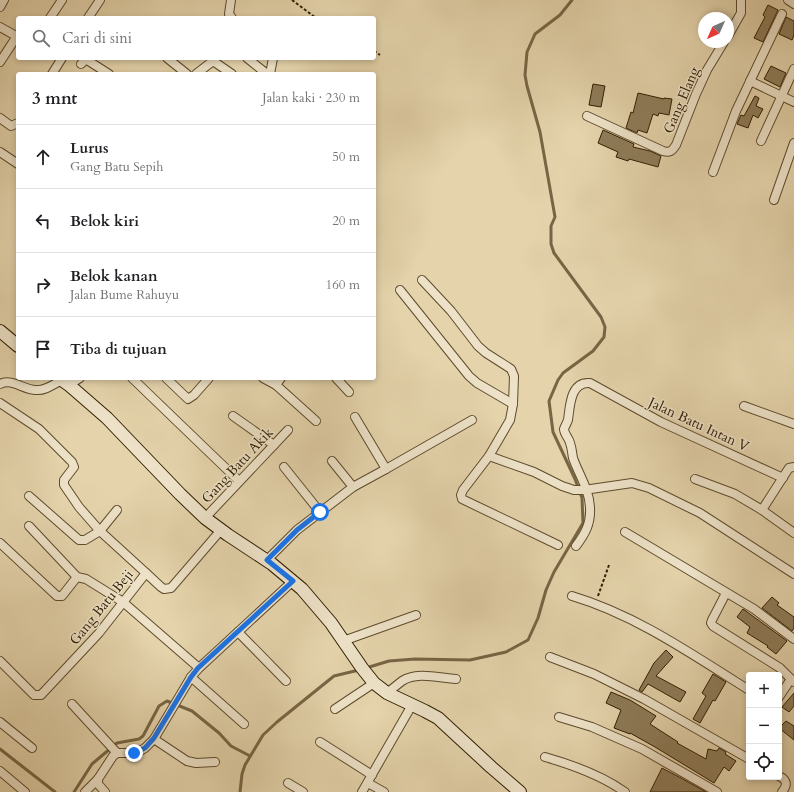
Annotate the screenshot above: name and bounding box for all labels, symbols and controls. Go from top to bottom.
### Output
north arrow [698,12,734,48]
search box [16,16,376,60]
icon: search [30,27,52,49]
text: Cari di sini [62,28,132,48]
street label: Gang Elang [659,64,704,136]
text: 3 mnt [32,87,77,110]
text: Jalan kaki · 230 m [262,89,360,107]
text: Lurus [70,138,109,158]
icon: ahead [32,146,54,168]
text: 50 m [332,148,360,166]
text: Gang Batu Sepih [70,158,163,176]
icon: left [32,210,54,232]
text: Belok kiri [70,211,139,231]
text: 20 m [332,212,360,230]
text: Belok kanan [70,266,158,286]
icon: right [32,274,54,296]
text: 160 m [326,276,360,294]
text: Jalan Bume Rahuyu [70,286,179,304]
icon: arrive [32,338,54,360]
text: Tiba di tujuan [70,339,167,359]
street label: Jalan Batu Intan V [644,392,753,456]
street label: Gang Batu Akik [197,423,278,507]
route start [311,503,329,521]
street label: Gang Batu Beji [65,566,138,649]
map controls [746,672,782,780]
button: + [746,672,782,708]
button: − [746,708,782,744]
route end [125,744,143,762]
button: locate [746,744,782,780]

